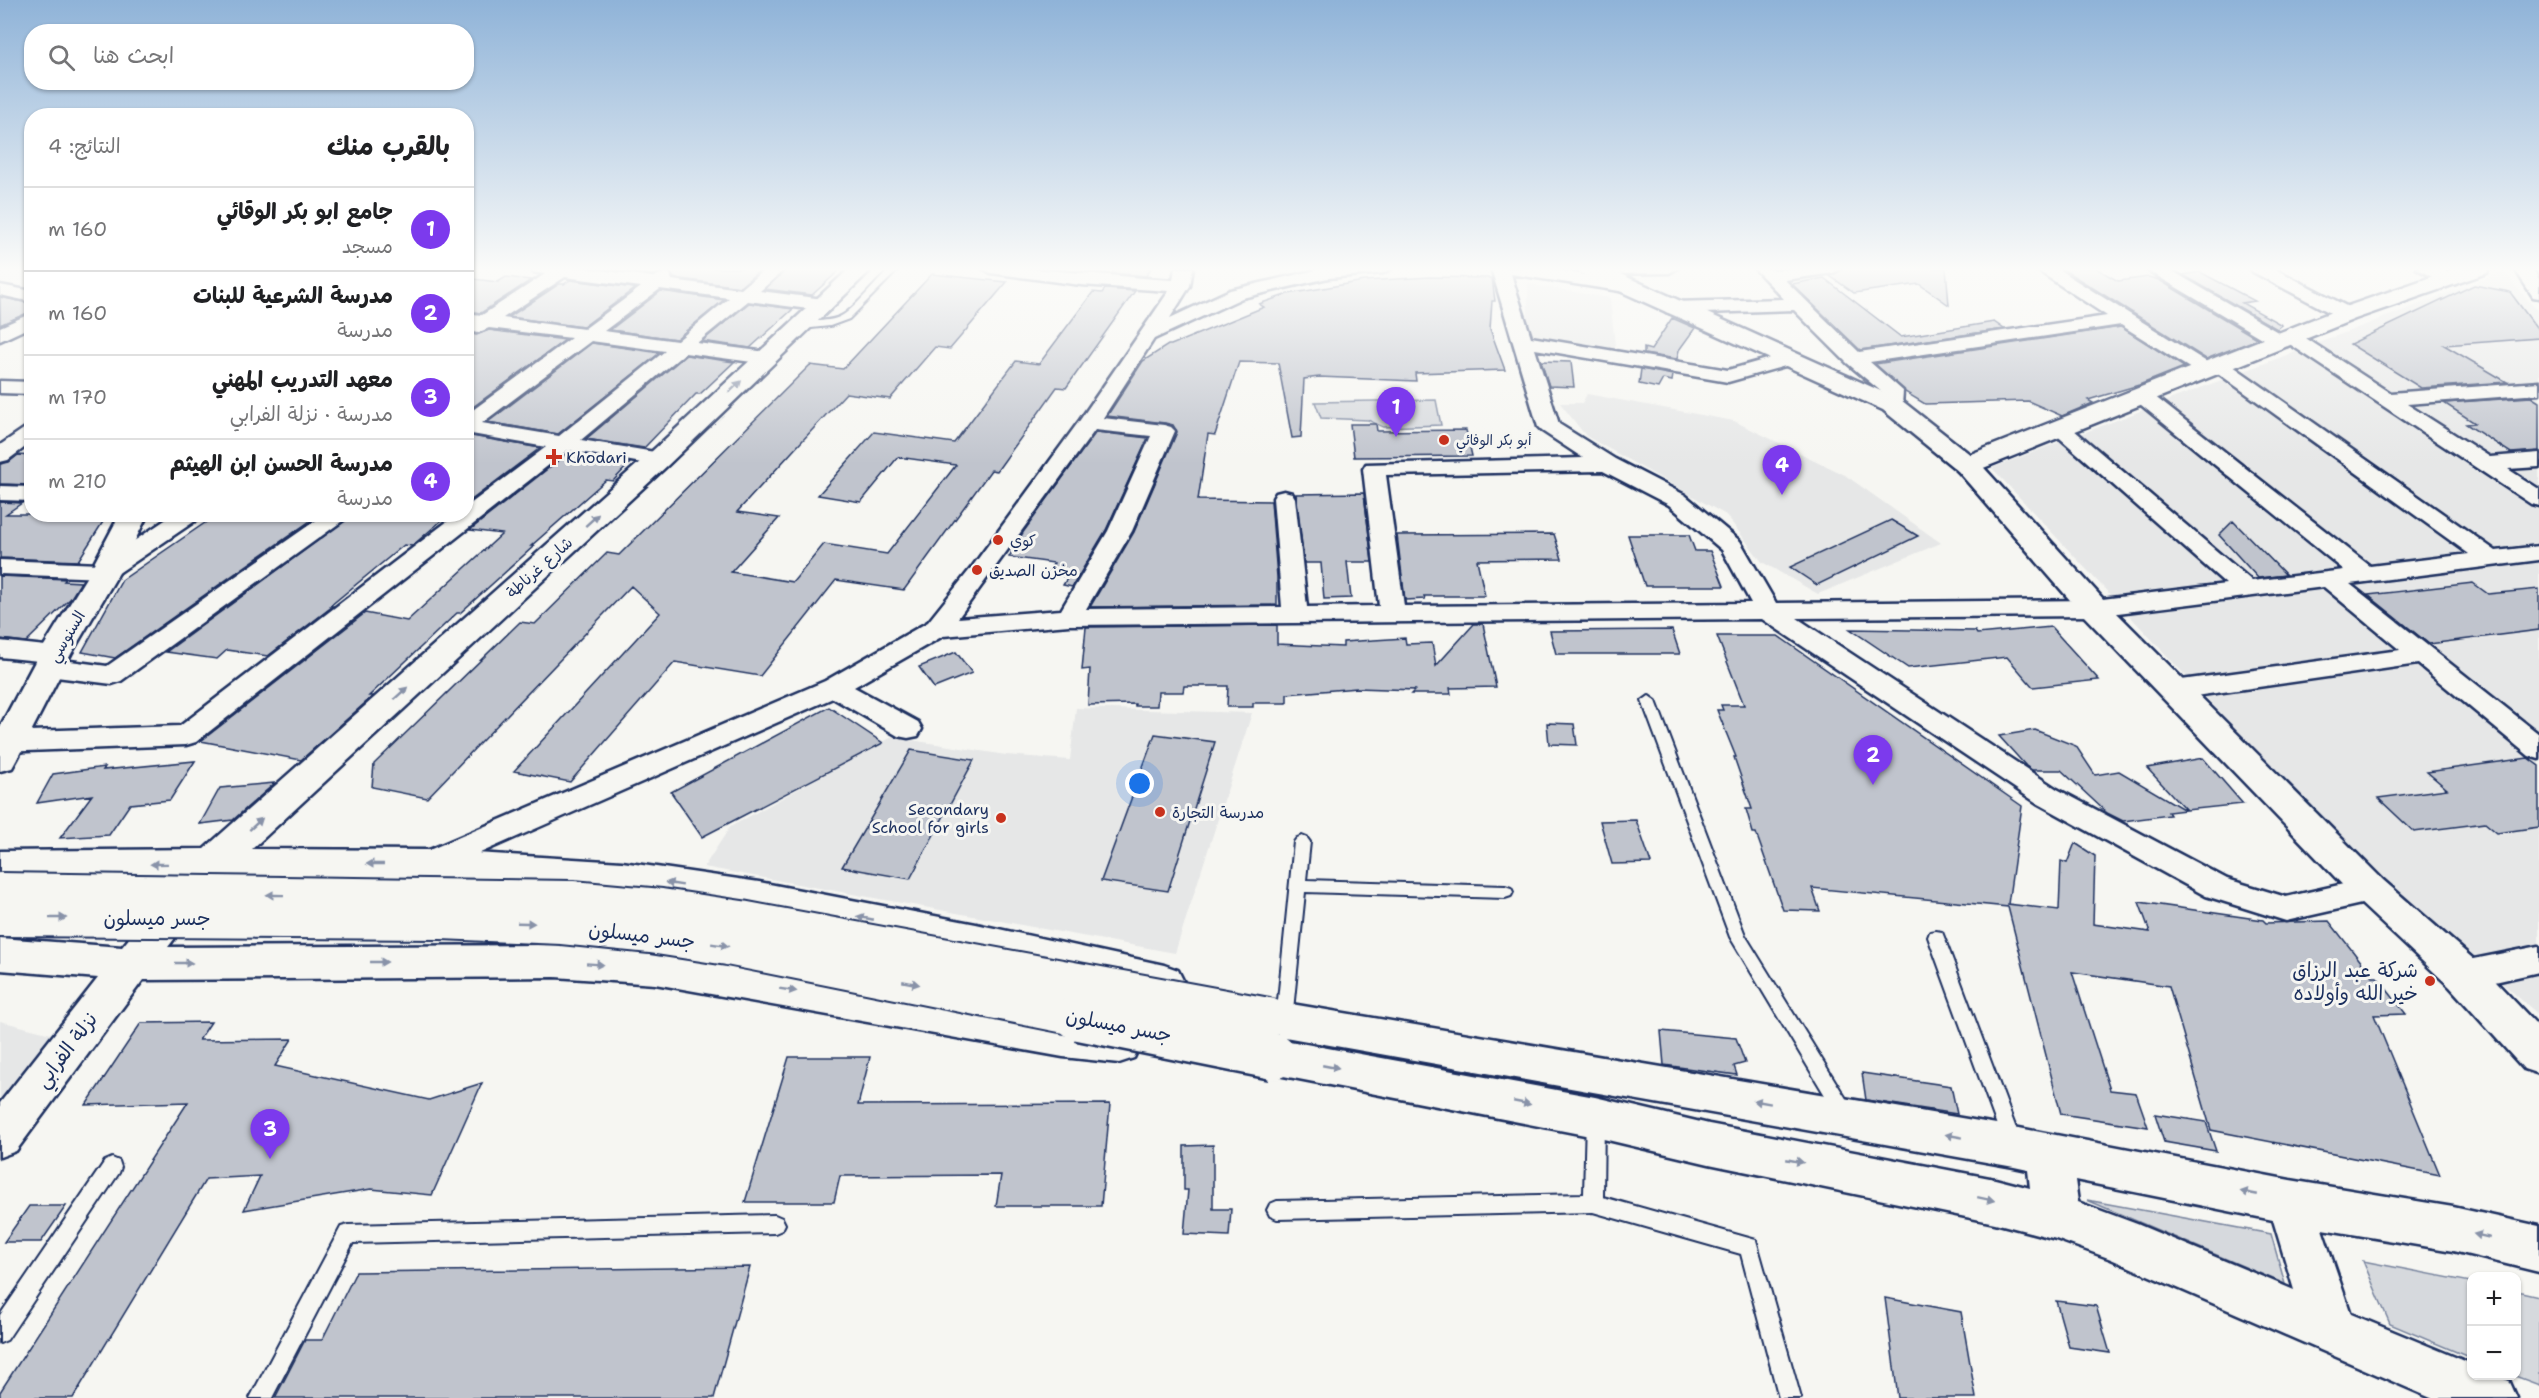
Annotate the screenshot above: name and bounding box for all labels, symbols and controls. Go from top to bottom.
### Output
search box [24,24,474,90]
icon: search [45,41,78,74]
text: ابحث هنا [93,41,174,70]
text: بالقرب منك [327,128,450,163]
text: النتائج: 4 [48,133,121,159]
text: جامع ابو بكر الوقائي [217,197,393,226]
text: 160 m [48,216,107,242]
text: 1 [426,216,435,242]
text: مسجد [342,233,393,259]
text: مدرسة الشرعية للبنات [193,281,393,310]
text: 160 m [48,300,107,326]
text: 2 [424,300,438,326]
text: مدرسة [337,317,393,343]
text: معهد التدريب المهني [212,365,393,394]
one-way arrow [728,381,742,395]
text: 170 m [48,384,107,410]
text: 3 [424,384,438,410]
pin: 1 [1376,388,1416,437]
text: مدرسة · نزلة الفرابي [230,401,393,427]
place label: أبو بكر الوفائي [1456,431,1532,453]
marker: أبو بكر الوفائي [1437,433,1451,447]
pin: 4 [1762,446,1802,495]
place label: Khodari [566,447,627,468]
text: مدرسة الحسن ابن الهيثم [170,449,393,478]
marker: Khodari [547,450,561,464]
text: 210 m [48,468,107,494]
text: 4 [424,468,438,494]
text: مدرسة [337,485,393,511]
one-way arrow [585,513,599,527]
place label: كوي [1010,530,1036,552]
street label: شارع غرناطة [502,532,578,603]
marker: كوي [991,533,1005,547]
place label: مخزن الصديق [989,560,1078,581]
marker: مخزن الصديق [970,563,984,577]
street label: السنوسي [43,607,93,668]
one-way arrow [393,686,408,700]
pin: 2 [1854,736,1892,785]
your location [1125,769,1154,798]
place label: Secondary School for girls [872,799,989,838]
place label: مدرسة التجارة [1172,802,1264,823]
marker: مدرسة التجارة [1153,805,1167,819]
marker: Secondary School for girls [994,811,1008,825]
one-way arrow [248,818,263,831]
one-way arrow [149,859,168,868]
one-way arrow [365,859,384,869]
one-way arrow [664,879,683,888]
one-way arrow [265,890,284,900]
street label: جسر ميسلون [103,905,211,932]
one-way arrow [49,913,68,922]
one-way arrow [856,913,875,922]
street label: جسر ميسلون [587,916,697,955]
one-way arrow [517,919,536,928]
one-way arrow [711,941,730,950]
one-way arrow [370,957,389,967]
place label: شركة عبد الرزاق خير الله وأولاده [2292,957,2418,1006]
one-way arrow [175,958,194,968]
one-way arrow [586,959,605,969]
marker: شركة عبد الرزاق خير الله وأولاده [2423,974,2437,988]
one-way arrow [902,979,921,988]
one-way arrow [779,986,798,995]
street label: جسر ميسلون [1064,1002,1174,1049]
street label: نزلة الفرابي [29,1007,107,1096]
one-way arrow [1321,1063,1340,1072]
one-way arrow [1753,1097,1772,1106]
one-way arrow [1513,1099,1532,1108]
pin: 3 [250,1110,290,1159]
one-way arrow [1945,1132,1964,1141]
one-way arrow [1786,1157,1805,1166]
one-way arrow [2239,1188,2258,1197]
one-way arrow [1977,1195,1996,1204]
one-way arrow [2473,1230,2491,1240]
map controls [2467,1272,2521,1380]
button: + [2467,1272,2521,1326]
button: − [2467,1326,2521,1380]

